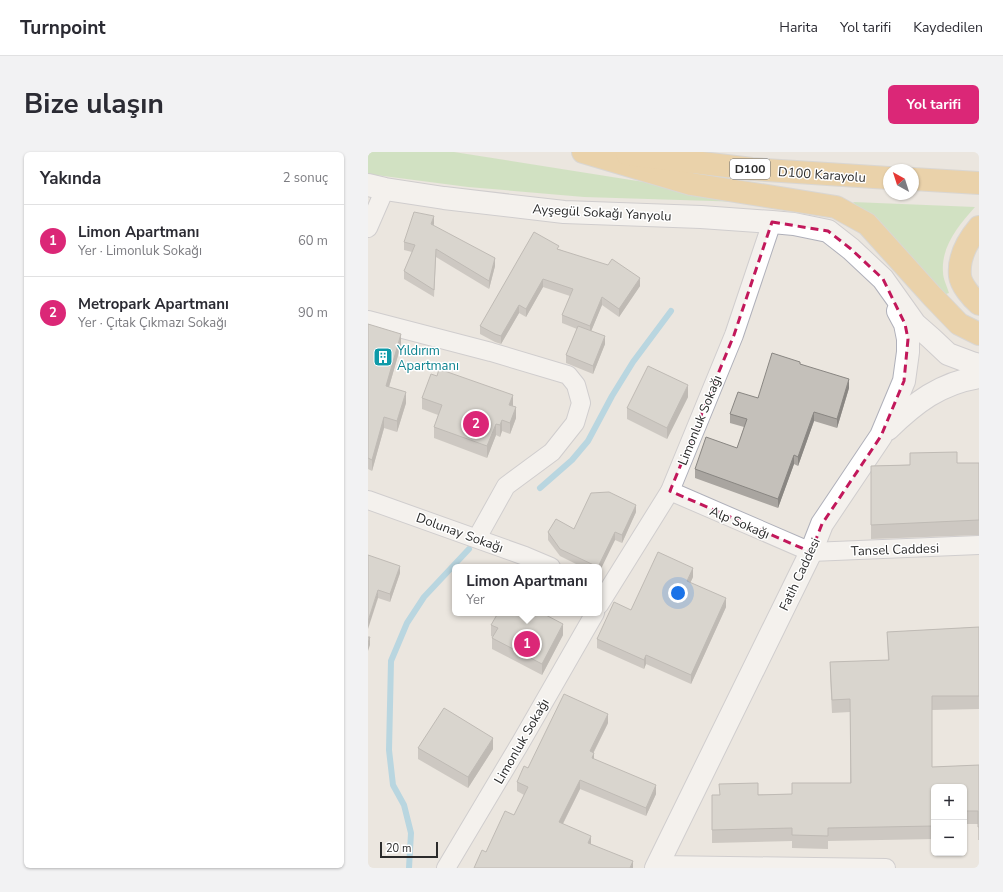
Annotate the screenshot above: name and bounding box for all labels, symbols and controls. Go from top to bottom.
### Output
text: Turnpoint [20,15,106,41]
text: Harita [779,18,818,37]
text: Yol tarifi [840,18,891,37]
text: Kaydedilen [913,18,983,37]
text: Bize ulaşın [24,85,164,123]
button: Yol tarifi [888,85,979,124]
road number: D100 [730,159,770,179]
street label: D100 Karayolu [778,163,866,187]
north arrow [883,164,919,200]
text: Yakında [40,167,101,190]
text: 2 sonuç [283,169,328,187]
street label: Ayşegül Sokağı Yanyolu [532,200,672,226]
text: Limon Apartmanı [78,222,199,242]
text: 1 [49,232,57,250]
text: 60 m [298,232,328,250]
text: Yer · Limonluk Sokağı [78,242,202,260]
text: Metropark Apartmanı [78,294,229,314]
text: 2 [49,304,57,322]
text: 90 m [298,304,328,322]
text: Yer · Çıtak Çıkmazı Sokağı [78,314,227,332]
place label: Yıldırım Apartmanı [396,342,459,375]
building icon: Yıldırım Apartmanı [372,346,394,368]
street label: Limonluk Sokağı [674,373,726,468]
pin: 2 [463,409,489,439]
street label: Alp Sokağı [707,502,772,544]
street label: Dolunay Sokağı [414,509,506,557]
street label: Fatih Caddesi [775,535,825,614]
street label: Tansel Caddesi [851,539,939,561]
popup [452,564,602,616]
text: Limon Apartmanı [466,571,588,591]
your location [668,583,688,603]
text: Yer [466,591,485,609]
pin: 1 [514,629,540,659]
street label: Limonluk Sokağı [490,695,554,788]
map controls [931,784,967,856]
button: + [931,784,967,820]
button: − [931,820,967,856]
scale bar [380,840,438,859]
text: 20 m [386,841,411,856]

